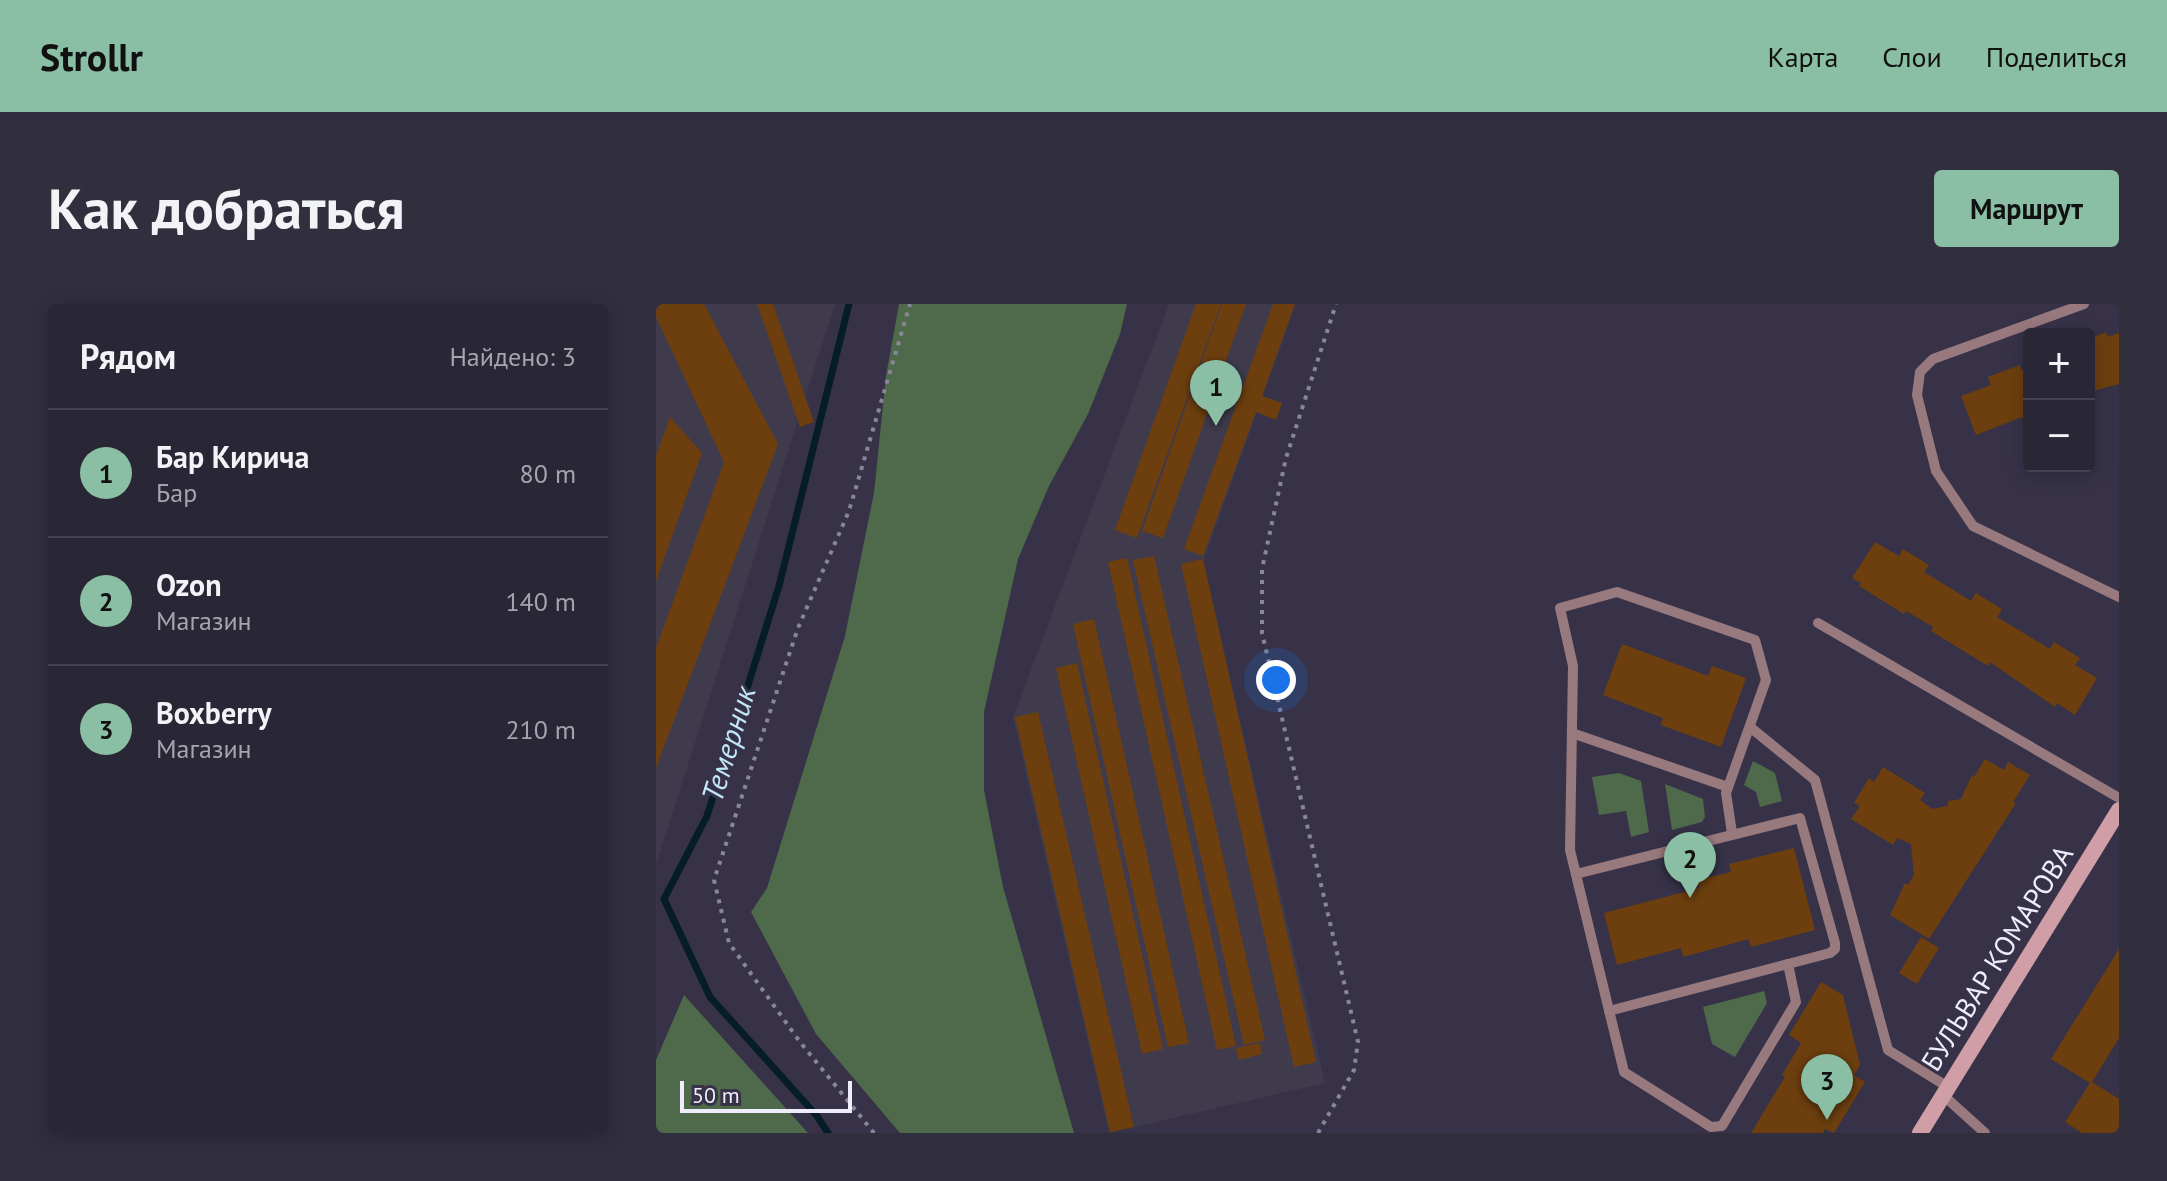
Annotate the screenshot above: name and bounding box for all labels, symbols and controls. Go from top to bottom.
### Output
text: Strollr [40,32,143,81]
text: Карта [1768,38,1838,75]
text: Слои [1882,38,1942,75]
text: Поделиться [1986,38,2127,75]
button: Маршрут [1934,170,2119,247]
text: Как добраться [48,172,405,244]
map controls [2023,328,2095,472]
button: + [2023,328,2095,400]
text: Рядом [80,334,176,378]
text: Найдено: 3 [449,340,576,373]
pin: 1 [1190,360,1242,426]
button: − [2023,400,2095,472]
text: Бар Кирича [156,437,309,476]
text: 1 [99,457,113,490]
text: 80 m [520,457,576,490]
text: Бар [156,476,197,509]
text: Ozon [156,565,222,604]
text: 2 [99,585,113,618]
text: 140 m [505,585,576,618]
text: Магазин [156,604,252,637]
your location [1256,660,1296,700]
water label: Темерник [691,680,764,806]
text: Boxberry [156,693,272,732]
text: 3 [99,713,113,746]
text: 210 m [505,713,576,746]
text: Магазин [156,732,252,765]
pin: 2 [1664,832,1716,898]
street label: БУЛЬВАР КОМАРОВА [1912,838,2081,1077]
pin: 3 [1801,1054,1853,1120]
scale bar [680,1077,852,1113]
text: 50 m [692,1081,740,1109]

